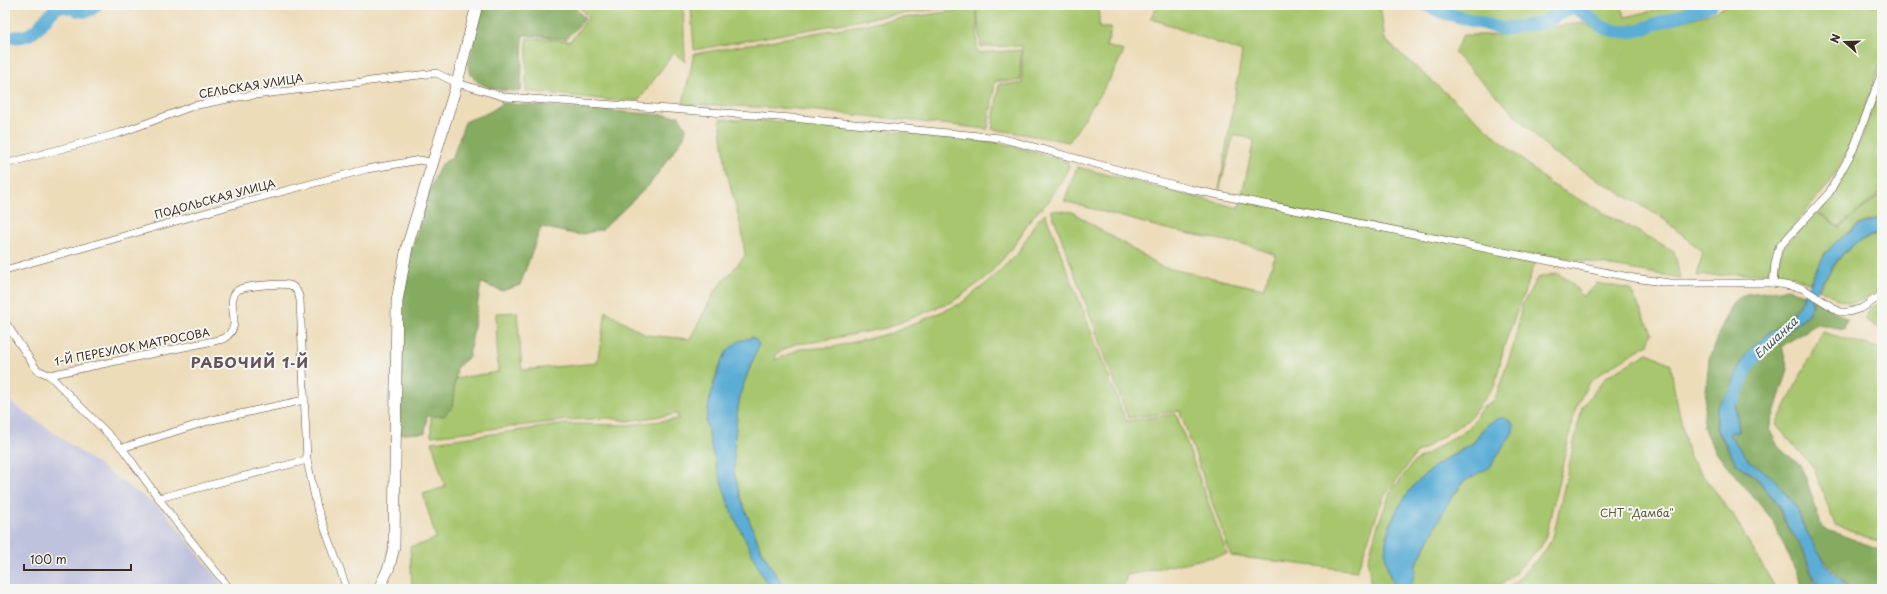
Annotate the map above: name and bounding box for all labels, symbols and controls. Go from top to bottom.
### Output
north arrow [1825,22,1865,62]
text: N [1826,31,1845,45]
street label: СЕЛЬСКАЯ УЛИЦА [197,69,305,102]
street label: ПОДОЛЬСКАЯ УЛИЦА [152,174,278,223]
water label: Елшанка [1749,312,1802,362]
street label: 1-Й ПЕРЕУЛОК МАТРОСОВА [53,323,211,370]
district label: РАБОЧИЙ 1‑Й [191,350,309,373]
park label: СНТ "Дамба" [1600,504,1674,521]
scale bar [24,546,131,572]
text: 100 m [30,550,67,568]

